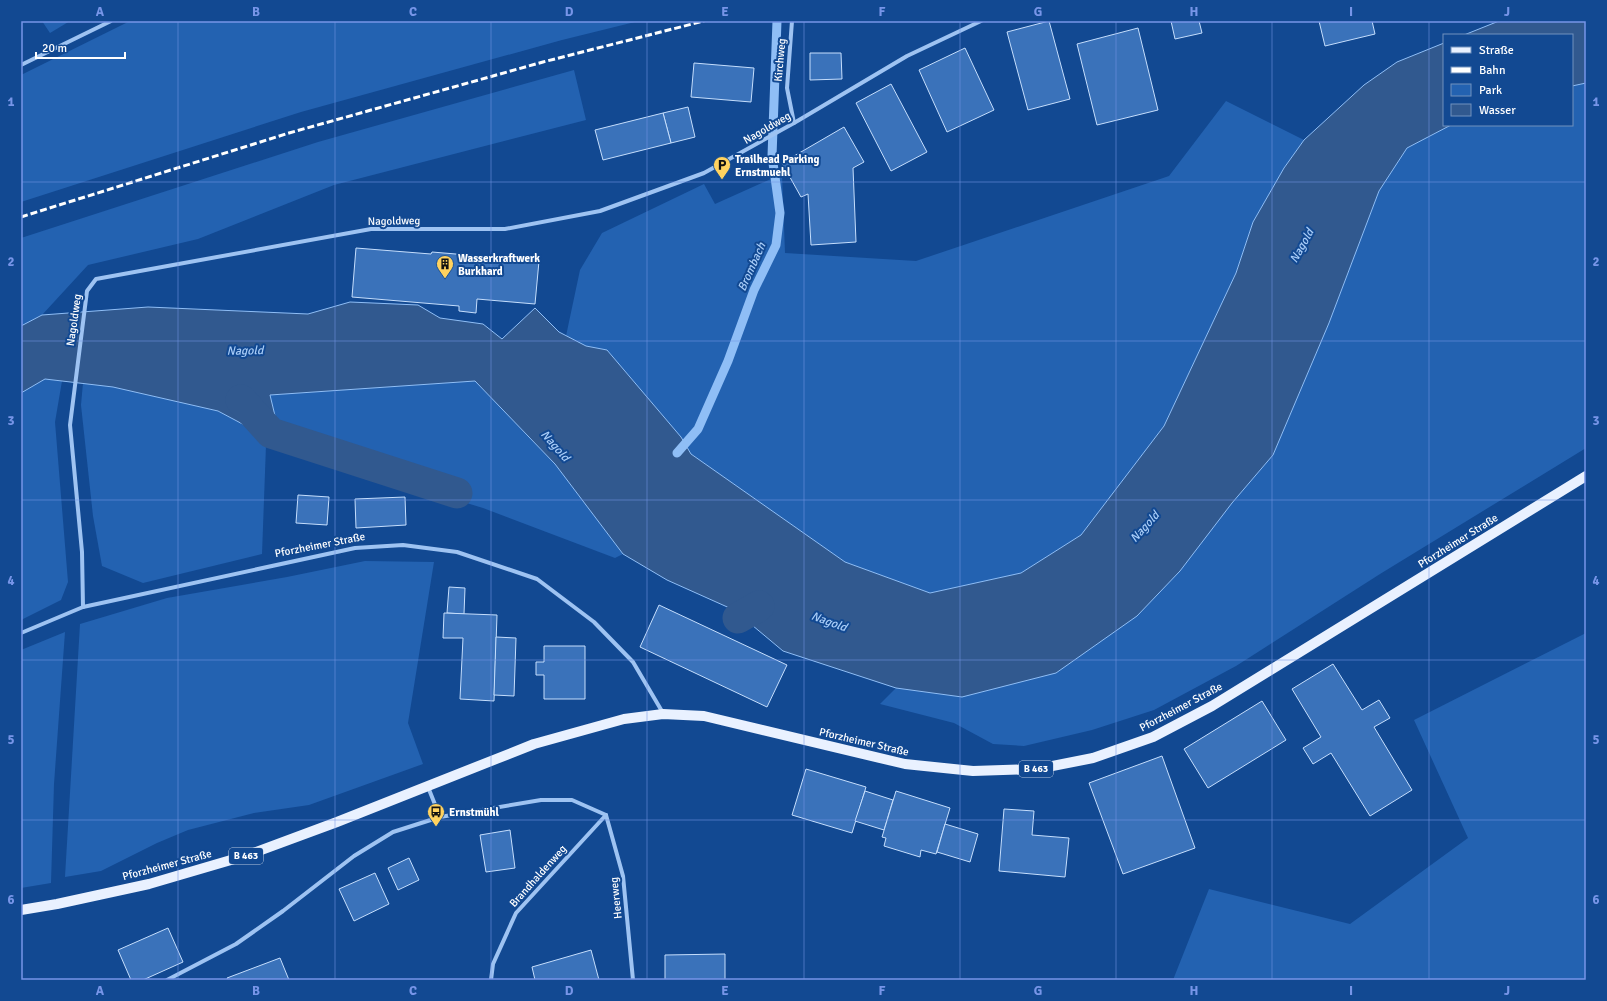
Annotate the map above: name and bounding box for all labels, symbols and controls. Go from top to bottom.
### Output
text: A [96,4,105,20]
text: B [252,4,260,20]
text: C [409,4,417,20]
text: D [565,4,574,20]
text: E [721,4,729,20]
text: F [879,4,886,20]
text: G [1034,4,1042,20]
text: H [1190,4,1198,20]
text: I [1349,4,1353,20]
text: J [1504,4,1510,20]
scale bar [36,34,125,60]
legend [1443,34,1573,126]
street label: Kirchweg [772,38,788,82]
text: 20 m [42,41,67,56]
text: Straße [1479,43,1514,58]
text: Bahn [1479,63,1505,78]
text: Park [1479,83,1502,98]
text: 1 [7,94,15,110]
text: 1 [1592,94,1600,110]
text: Wasser [1479,103,1516,118]
street label: Nagoldweg [741,109,793,147]
place label: Trailhead Parking Ernstmuehl [735,153,819,179]
parking icon: Trailhead Parking Ernstmuehl [712,155,732,180]
street label: Nagoldweg [368,214,421,228]
water label: Nagold [1287,225,1318,266]
water label: Brombach [735,240,770,294]
place label: Wasserkraftwerk Burkhard [458,252,540,278]
text: 2 [7,254,15,270]
building icon: Wasserkraftwerk Burkhard [435,254,455,279]
text: 2 [1592,254,1600,270]
street label: Nagoldweg [64,293,84,347]
water label: Nagold [227,343,265,359]
text: 3 [7,413,15,429]
text: 3 [1592,413,1600,429]
water label: Nagold [537,427,574,466]
water label: Nagold [1127,507,1164,546]
street label: Pforzheimer Straße [1416,511,1500,571]
street label: Pforzheimer Straße [274,530,366,560]
text: 4 [7,573,15,589]
text: 4 [1592,573,1600,589]
water label: Nagold [809,609,850,636]
street label: Pforzheimer Straße [1137,680,1225,734]
street label: Pforzheimer Straße [818,725,910,759]
text: 5 [7,732,15,748]
text: 5 [1592,732,1600,748]
road number: B 463 [1019,761,1053,777]
bus stop icon: Ernstmühl [426,802,446,827]
place label: Ernstmühl [449,806,500,819]
street label: Brandhaldenweg [507,842,569,910]
street label: Pforzheimer Straße [121,847,213,883]
road number: B 463 [229,848,263,864]
street label: Heerweg [607,876,625,919]
text: 6 [7,892,15,908]
text: 6 [1592,892,1600,908]
text: A [96,983,105,999]
text: B [252,983,260,999]
text: C [409,983,417,999]
text: D [565,983,574,999]
text: E [721,983,729,999]
text: F [879,983,886,999]
text: G [1034,983,1042,999]
text: H [1190,983,1198,999]
text: I [1349,983,1353,999]
text: J [1504,983,1510,999]

